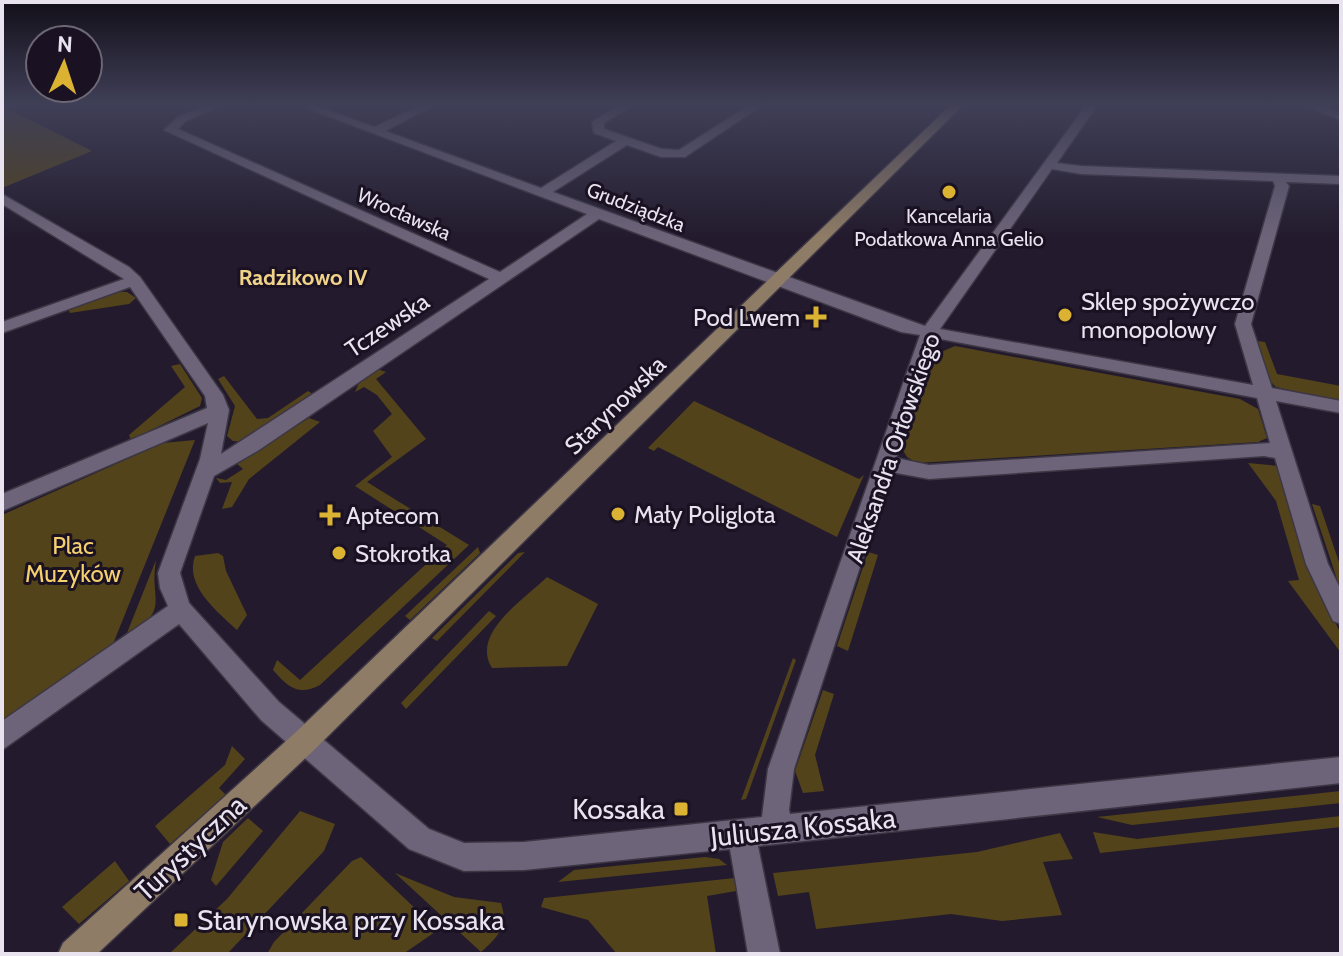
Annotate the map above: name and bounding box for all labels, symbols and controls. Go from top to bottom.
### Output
north arrow [24,24,104,104]
text: N [57,31,73,58]
street label: Grudziądzka [583,177,689,237]
street label: Wrocławska [354,183,455,245]
marker: Kancelaria Podatkowa Anna Gelio [940,183,958,201]
place label: Kancelaria Podatkowa Anna Gelio [854,204,1044,251]
district label: Radzikowo IV [239,264,368,291]
street label: Tczewska [340,286,435,363]
place label: Sklep spożywczo monopolowy [1081,287,1255,344]
place label: Pod Lwem [693,303,800,332]
marker: Sklep spożywczo monopolowy [1056,306,1074,324]
marker: Pod Lwem [807,308,825,326]
street label: Aleksandra Orłowskiego [840,329,946,567]
street label: Starynowska [559,349,672,460]
place label: Mały Poliglota [634,500,776,529]
place label: Aptecom [346,501,439,530]
marker: Mały Poliglota [609,505,627,523]
marker: Aptecom [321,506,339,524]
park label: Plac Muzyków [25,531,122,588]
place label: Stokrotka [355,539,452,568]
marker: Stokrotka [330,544,348,562]
street label: Turystyczna [127,787,253,908]
place label: Kossaka [572,792,666,826]
marker: Kossaka [672,800,690,818]
street label: Juliusza Kossaka [708,800,898,854]
place label: Starynowska przy Kossaka [197,903,505,937]
marker: Starynowska przy Kossaka [172,911,190,929]

